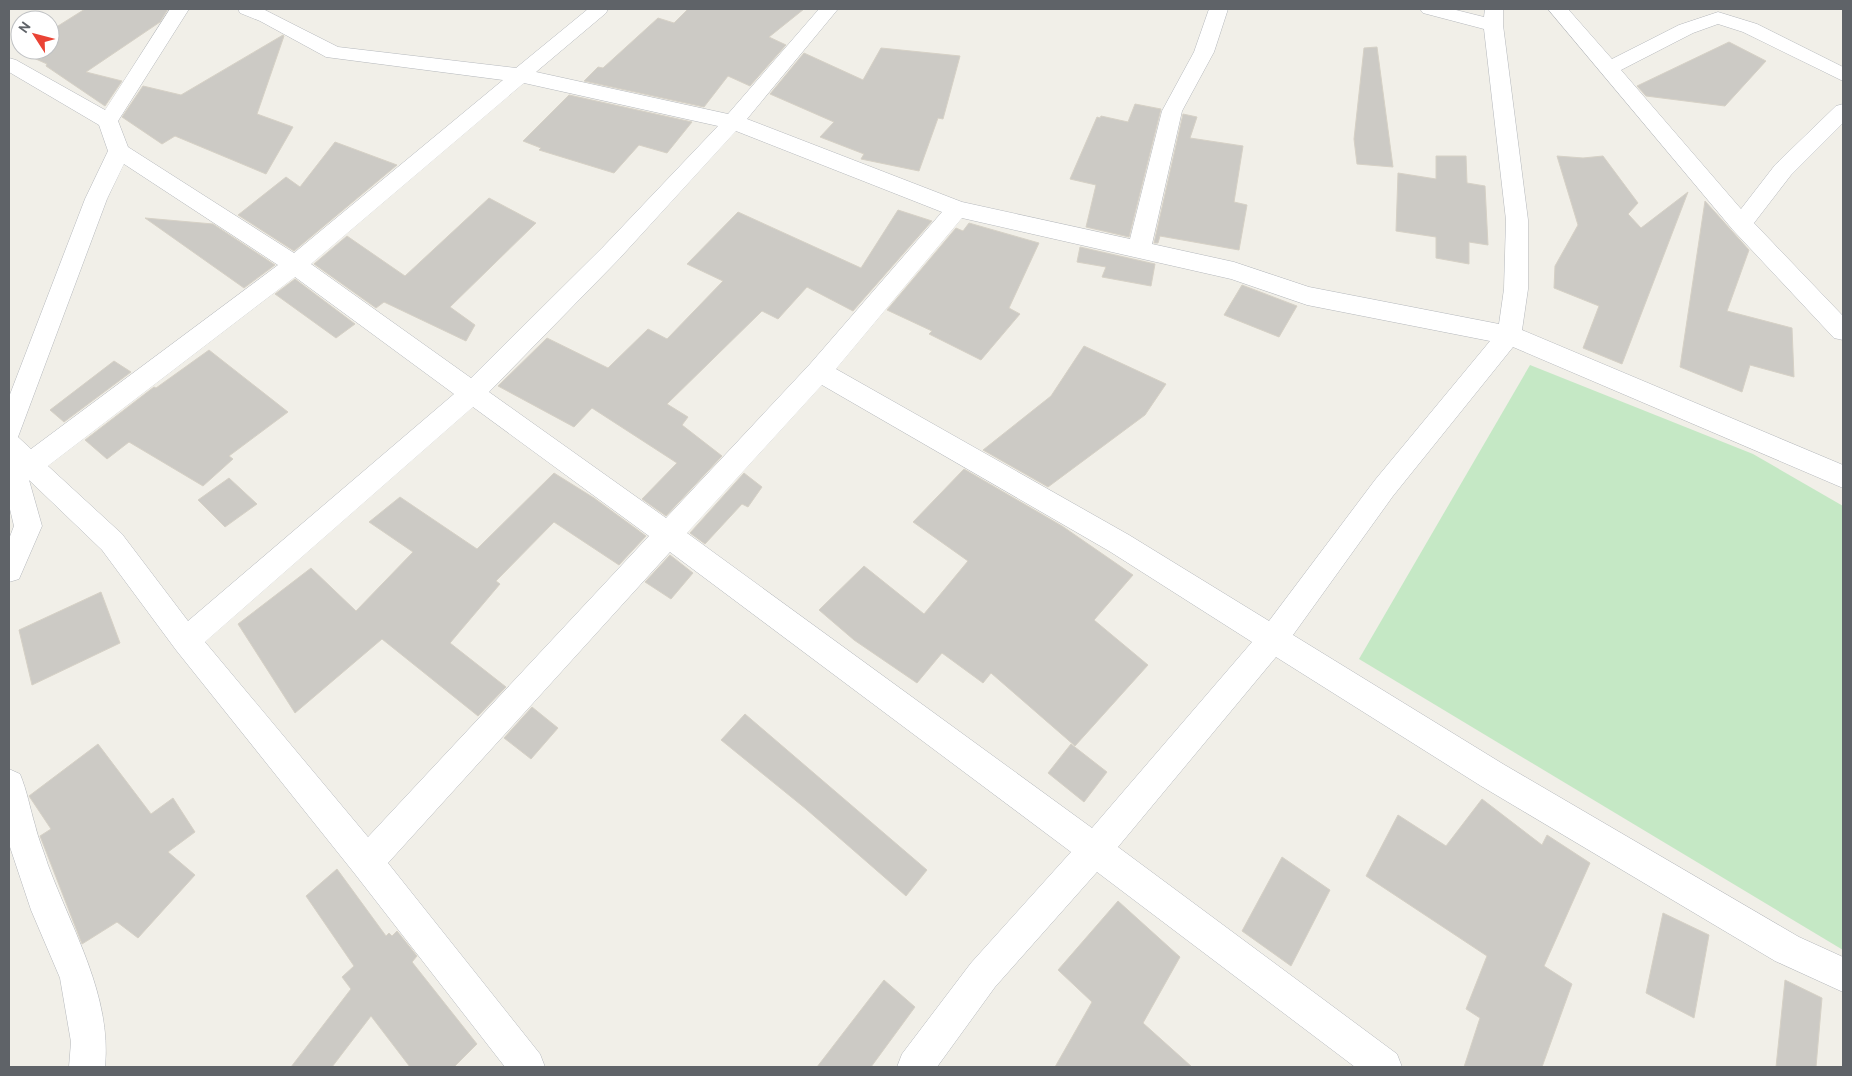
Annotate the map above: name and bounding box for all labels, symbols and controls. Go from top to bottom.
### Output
north arrow [10,10,60,60]
text: N [16,19,36,37]

